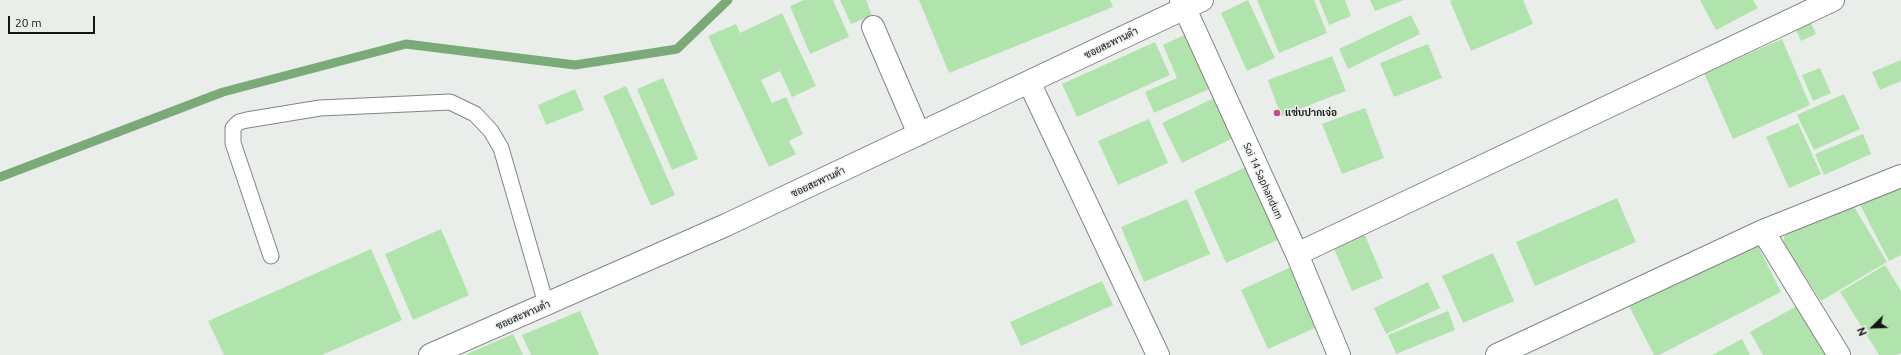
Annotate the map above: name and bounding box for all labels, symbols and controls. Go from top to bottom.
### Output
scale bar [10,8,97,34]
text: 20 m [15,16,42,29]
street label: ซอยสะพานดำ [1082,25,1140,61]
place label: แซ่บปากเจ่อ [1285,107,1337,119]
marker: แซ่บปากเจ่อ [1272,108,1282,118]
street label: Soi 14 Saphandum [1241,141,1285,221]
street label: ซอยสะพานดำ [789,164,847,200]
street label: ซอยสะพานดำ [494,298,552,332]
north arrow [1853,307,1893,347]
text: N [1855,326,1869,338]

